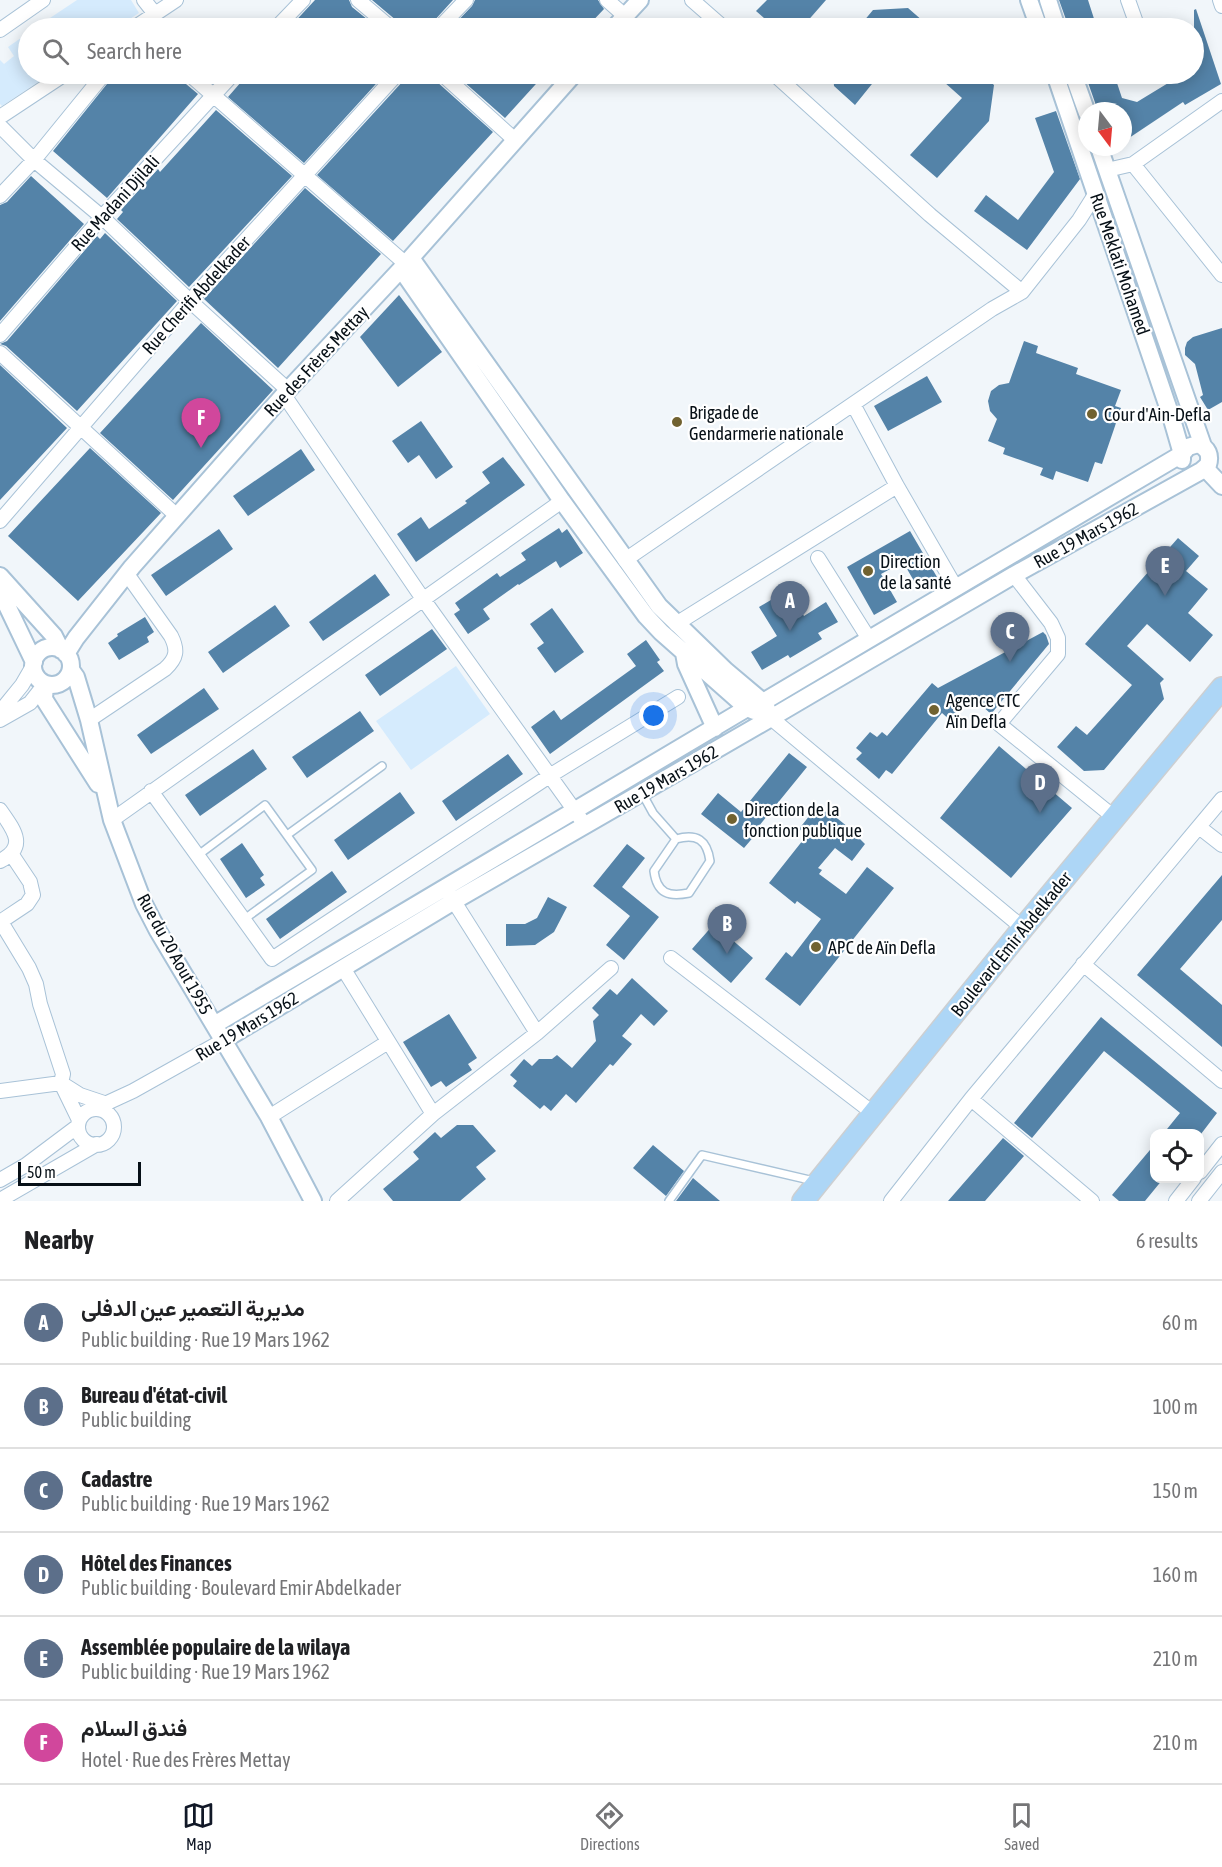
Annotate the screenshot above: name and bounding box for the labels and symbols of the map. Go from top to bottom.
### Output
north arrow [1078,102,1132,156]
street label: Rue Madani Djilali [67,151,163,255]
street label: Rue Meklati Mohamed [1086,190,1154,338]
street label: Rue Cherifi Abdelkader [138,231,255,358]
street label: Rue des Frères Mettay [260,302,372,420]
pin: F [182,398,220,448]
place label: Brigade de Gendarmerie nationale [689,402,844,444]
place label: Cour d'Ain-Defla [1104,404,1211,425]
marker: Cour d'Ain-Defla [1085,407,1099,421]
marker: Brigade de Gendarmerie nationale [670,415,684,429]
street label: Rue 19 Mars 1962 [1030,498,1142,572]
pin: E [1146,546,1184,596]
place label: Direction de la santé [880,551,951,593]
marker: Direction de la santé [861,564,875,578]
pin: A [770,582,810,631]
pin: C [990,612,1030,662]
place label: Agence CTC Aïn Defla [946,690,1020,732]
your location [639,701,668,730]
marker: Agence CTC Aïn Defla [927,703,941,717]
street label: Rue 19 Mars 1962 [610,741,722,817]
pin: D [1020,764,1060,813]
place label: Direction de la fonction publique [744,799,862,841]
marker: Direction de la fonction publique [725,812,739,826]
street label: Boulevard Emir Abdelkader [946,867,1076,1020]
street label: Rue du 20 Aout 1955 [133,890,217,1018]
pin: B [708,904,746,954]
place label: APC de Aïn Defla [828,937,936,958]
marker: APC de Aïn Defla [809,940,823,954]
street label: Rue 19 Mars 1962 [192,987,302,1065]
scale bar [18,1159,141,1186]

